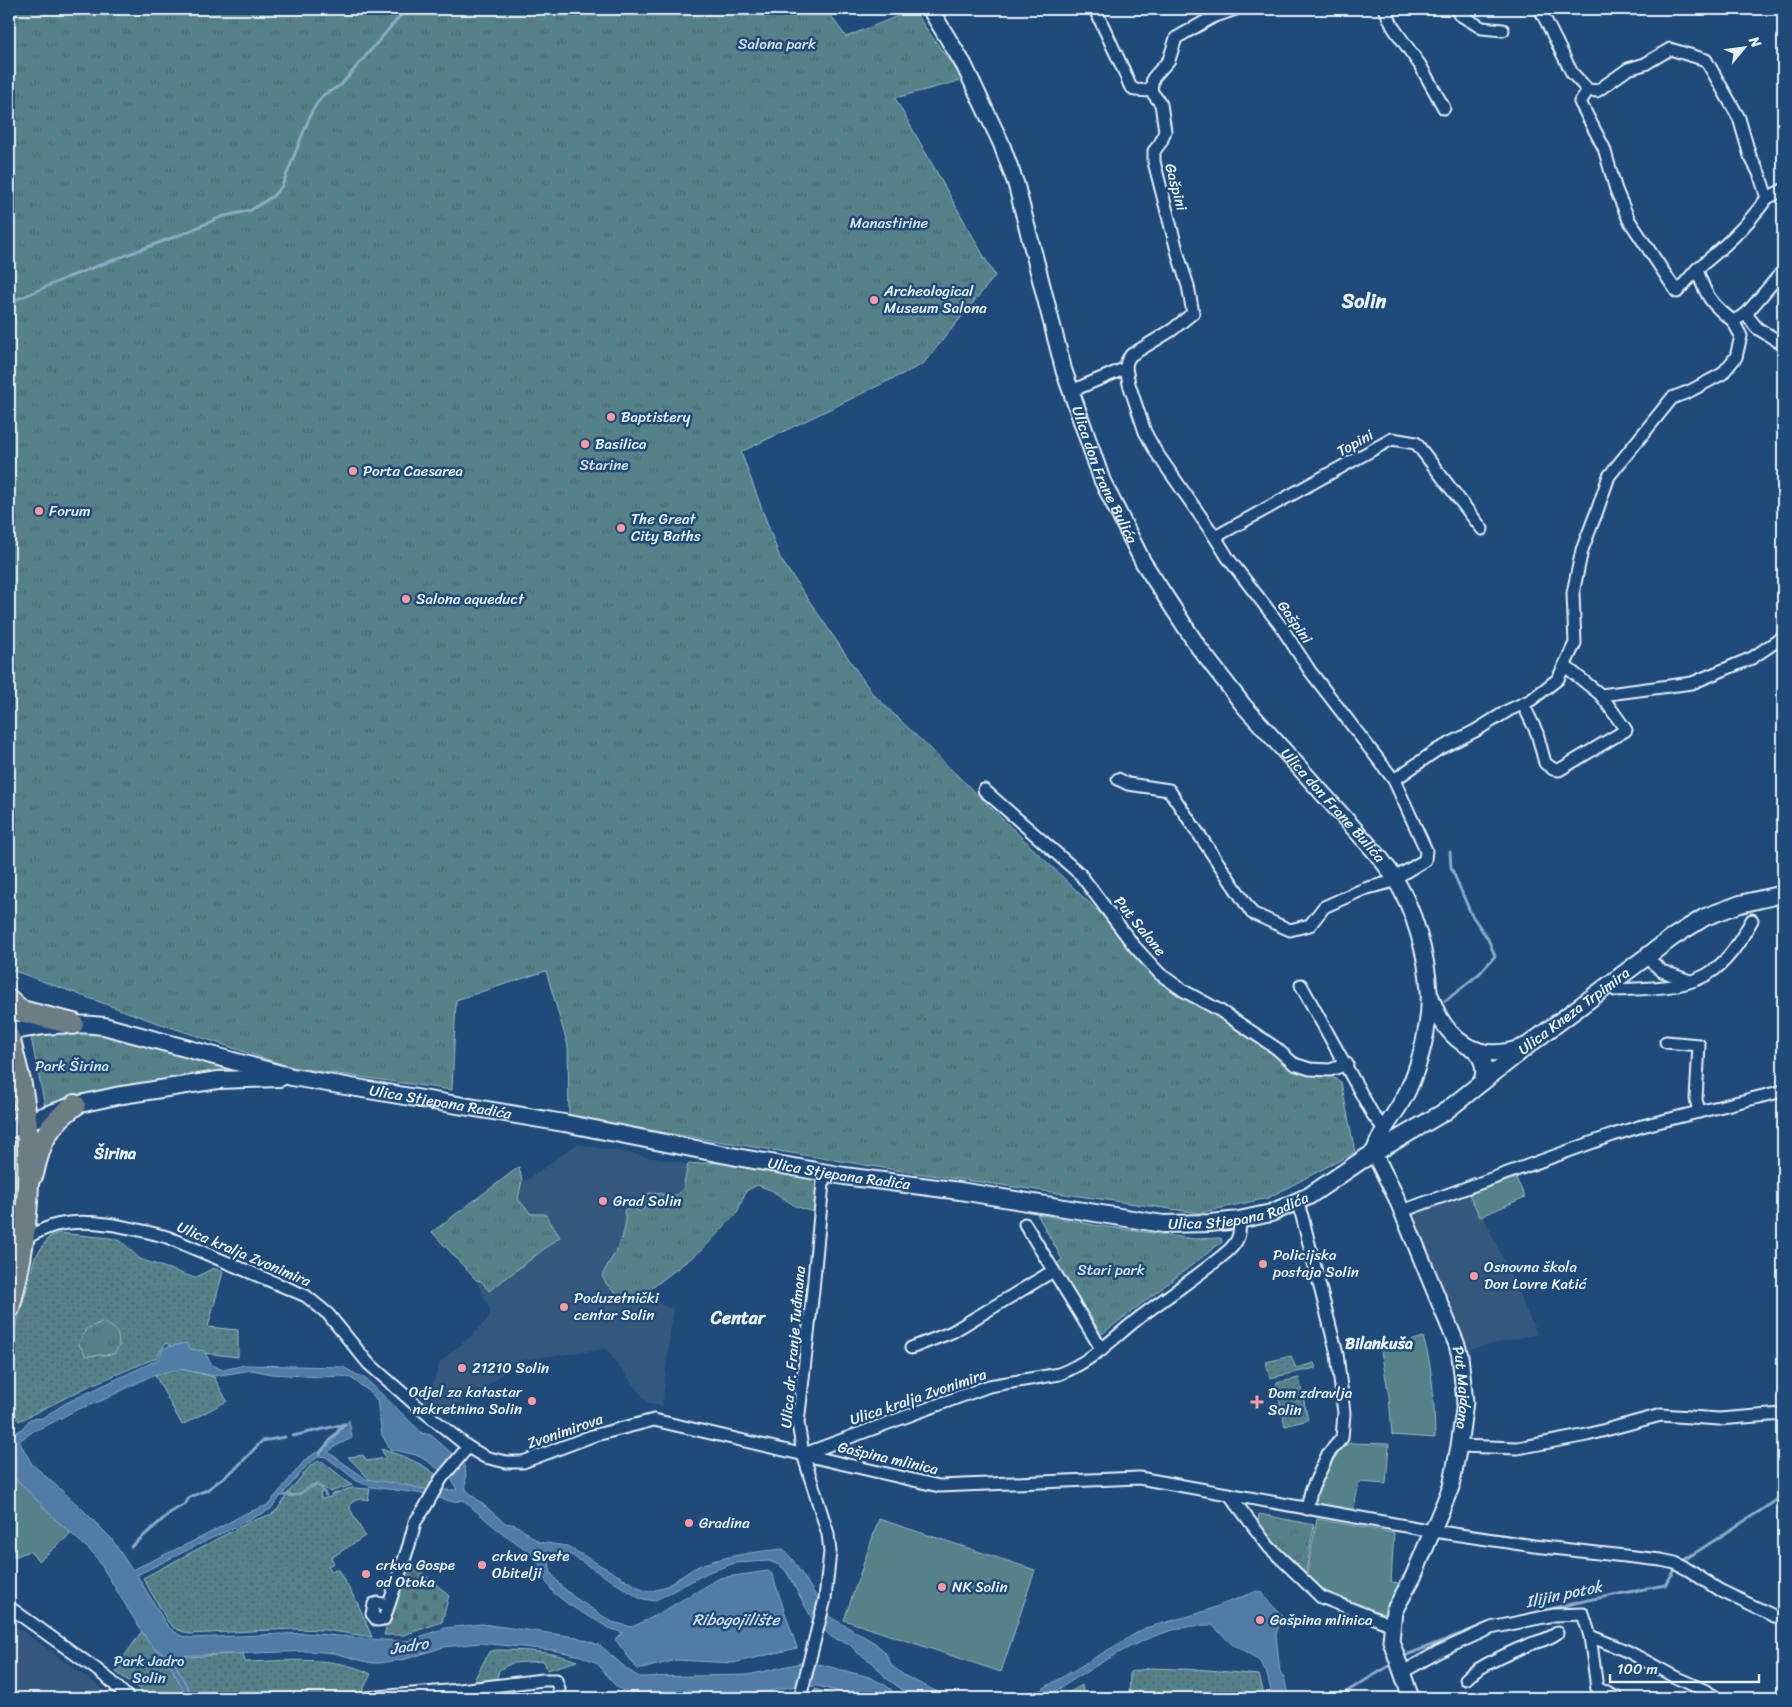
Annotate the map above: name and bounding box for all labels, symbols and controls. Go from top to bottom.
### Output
north arrow [1720,22,1770,72]
park label: Salona park [738,31,816,57]
text: N [1741,31,1768,53]
street label: Gašpini [1157,160,1195,214]
park label: Manastirine [850,210,929,236]
place label: Archeological Museum Salona [883,278,987,321]
district label: Solin [1341,284,1387,319]
marker: Archeological Museum Salona [868,294,880,306]
street label: Ulica don Frane Bulića [1064,402,1145,549]
place label: Baptistery [621,404,691,430]
marker: Baptistery [605,411,617,423]
street label: Topini [1332,422,1379,464]
place label: Basilica [595,431,647,457]
marker: Basilica [579,438,591,450]
park label: Starine [579,452,629,478]
place label: Porta Caesarea [363,458,464,484]
marker: Porta Caesarea [347,465,359,477]
place label: Forum [49,498,91,524]
marker: Forum [33,505,45,517]
place label: The Great City Baths [631,506,701,549]
marker: The Great City Baths [615,522,627,534]
place label: Salona aqueduct [416,586,525,612]
marker: Salona aqueduct [400,593,412,605]
street label: Gašpini [1271,595,1320,650]
street label: Ulica don Frane Bulića [1274,742,1392,869]
street label: Put Salone [1107,890,1173,962]
street label: Ulica Kneza Trpimira [1512,960,1636,1062]
park label: Park Širina [35,1053,110,1079]
street label: Ulica Stjepana Radića [367,1077,514,1127]
district label: Širina [93,1139,137,1168]
street label: Ulica Stjepana Radića [766,1150,912,1197]
street label: Ulica Stjepana Radića [1168,1185,1313,1237]
place label: Grad Solin [613,1188,681,1214]
marker: Grad Solin [597,1195,609,1207]
street label: Ulica kralja Zvonimira [173,1214,315,1294]
place label: Policijska postaja Solin [1272,1242,1359,1285]
place label: Osnovna škola Don Lovre Katić [1484,1254,1588,1297]
park label: Stari park [1077,1257,1145,1283]
marker: Policijska postaja Solin [1257,1258,1269,1270]
street label: Ulica dr. Franje Tuđmana [773,1264,813,1429]
marker: Osnovna škola Don Lovre Katić [1468,1270,1480,1282]
place label: Poduzetnički centar Solin [574,1285,660,1328]
marker: Poduzetnički centar Solin [558,1301,570,1313]
district label: Centar [710,1302,767,1334]
district label: Bilankuša [1345,1329,1413,1358]
street label: Put Majdana [1445,1343,1478,1431]
place label: 21210 Solin [472,1355,549,1381]
street label: Ulica kralja Zvonimira [846,1361,990,1433]
marker: 21210 Solin [456,1362,468,1374]
place label: Odjel za katastar nekretnina Solin [409,1379,523,1422]
place label: Dom zdravlja Solin [1268,1380,1353,1423]
marker: Odjel za katastar nekretnina Solin [526,1395,538,1407]
marker: Dom zdravlja Solin [1250,1395,1264,1409]
street label: Zvonimirova [523,1406,607,1456]
street label: Gašpina mlinica [835,1434,941,1482]
place label: Gradina [699,1510,750,1536]
marker: Gradina [683,1517,695,1529]
place label: crkva Svete Obitelji [492,1543,569,1586]
place label: crkva Gospe od Otoka [376,1552,455,1595]
marker: crkva Svete Obitelji [476,1559,488,1571]
marker: crkva Gospe od Otoka [360,1568,372,1580]
water label: Ilijin potok [1522,1571,1607,1616]
place label: NK Solin [952,1574,1008,1600]
marker: NK Solin [936,1581,948,1593]
water label: Ribogojilište [692,1605,782,1634]
place label: Gašpina mlinica [1270,1607,1373,1633]
marker: Gašpina mlinica [1254,1614,1266,1626]
water label: Jadro [388,1629,431,1663]
park label: Park Jadro Solin [114,1648,185,1691]
scale bar [1610,1652,1758,1684]
text: 100 m [1617,1656,1658,1682]

